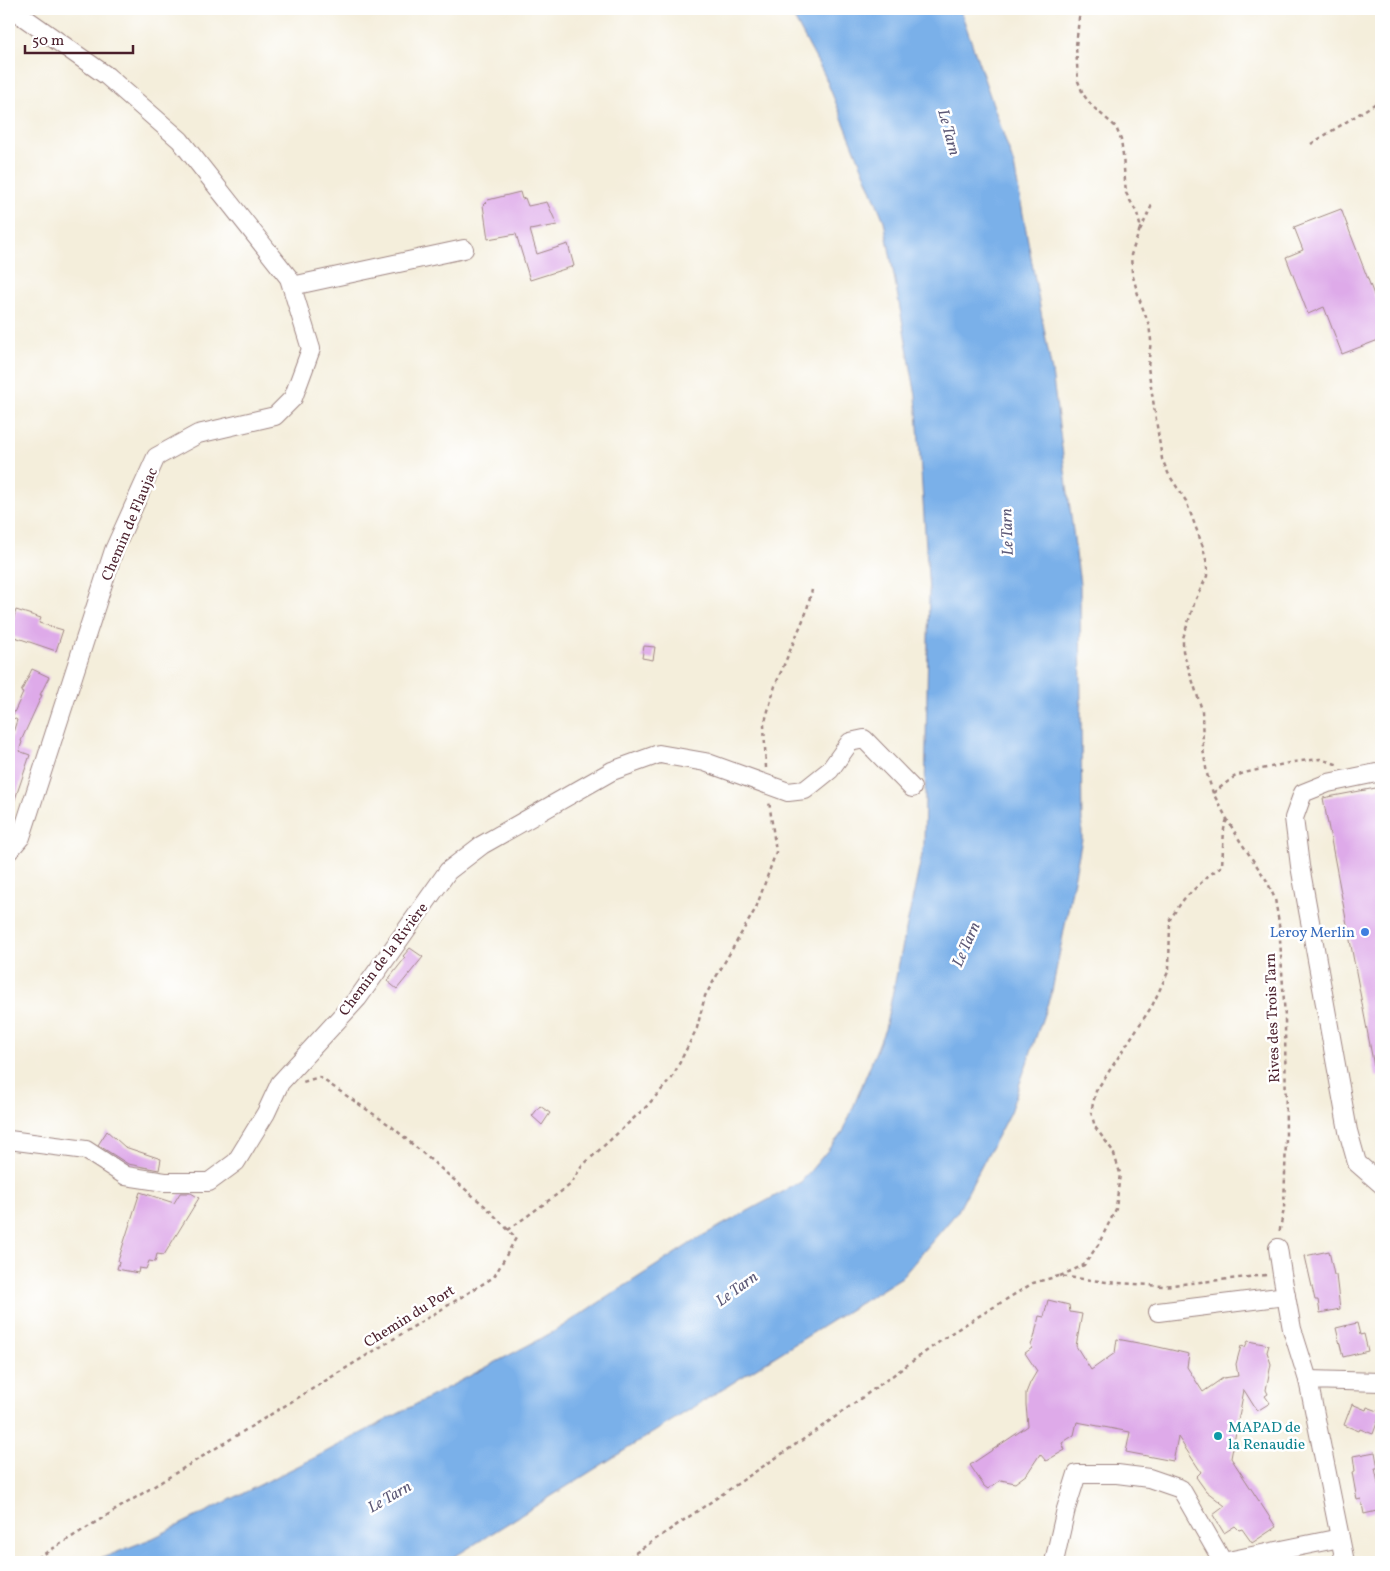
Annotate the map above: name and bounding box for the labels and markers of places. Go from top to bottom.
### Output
place label: Leroy Merlin [1270,923,1355,944]
marker: Leroy Merlin [1359,926,1371,938]
place label: MAPAD de la Renaudie [1228,1418,1305,1456]
marker: MAPAD de la Renaudie [1212,1430,1224,1442]

